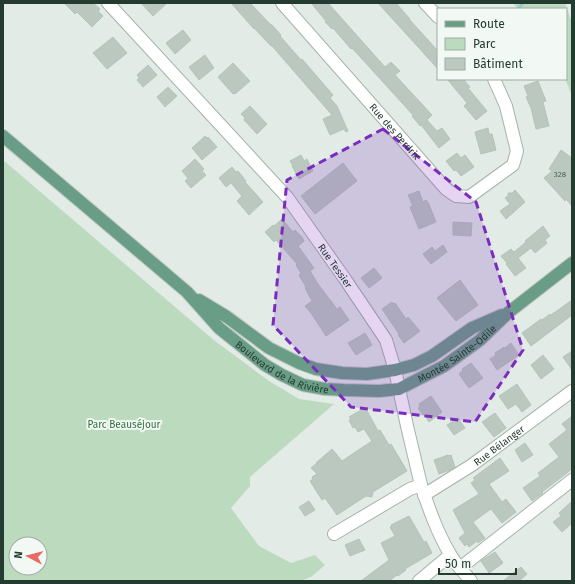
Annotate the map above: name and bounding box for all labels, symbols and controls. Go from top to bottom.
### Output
legend [437,8,567,80]
text: Route [473,17,505,31]
text: Parc [473,37,496,51]
text: Bâtiment [473,57,523,71]
street label: Rue des Perdrix [366,101,422,163]
house number: 328 [554,170,567,179]
street label: Rue Tessier [315,242,354,291]
street label: Montée Sainte-Odile [416,323,499,385]
street label: Boulevard de la Rivière [233,339,329,396]
park label: Parc Beauséjour [88,419,161,431]
street label: Rue Bélanger [472,423,527,469]
north arrow [8,536,48,576]
text: N [12,550,25,559]
scale bar [439,550,516,576]
text: 50 m [445,557,471,571]

